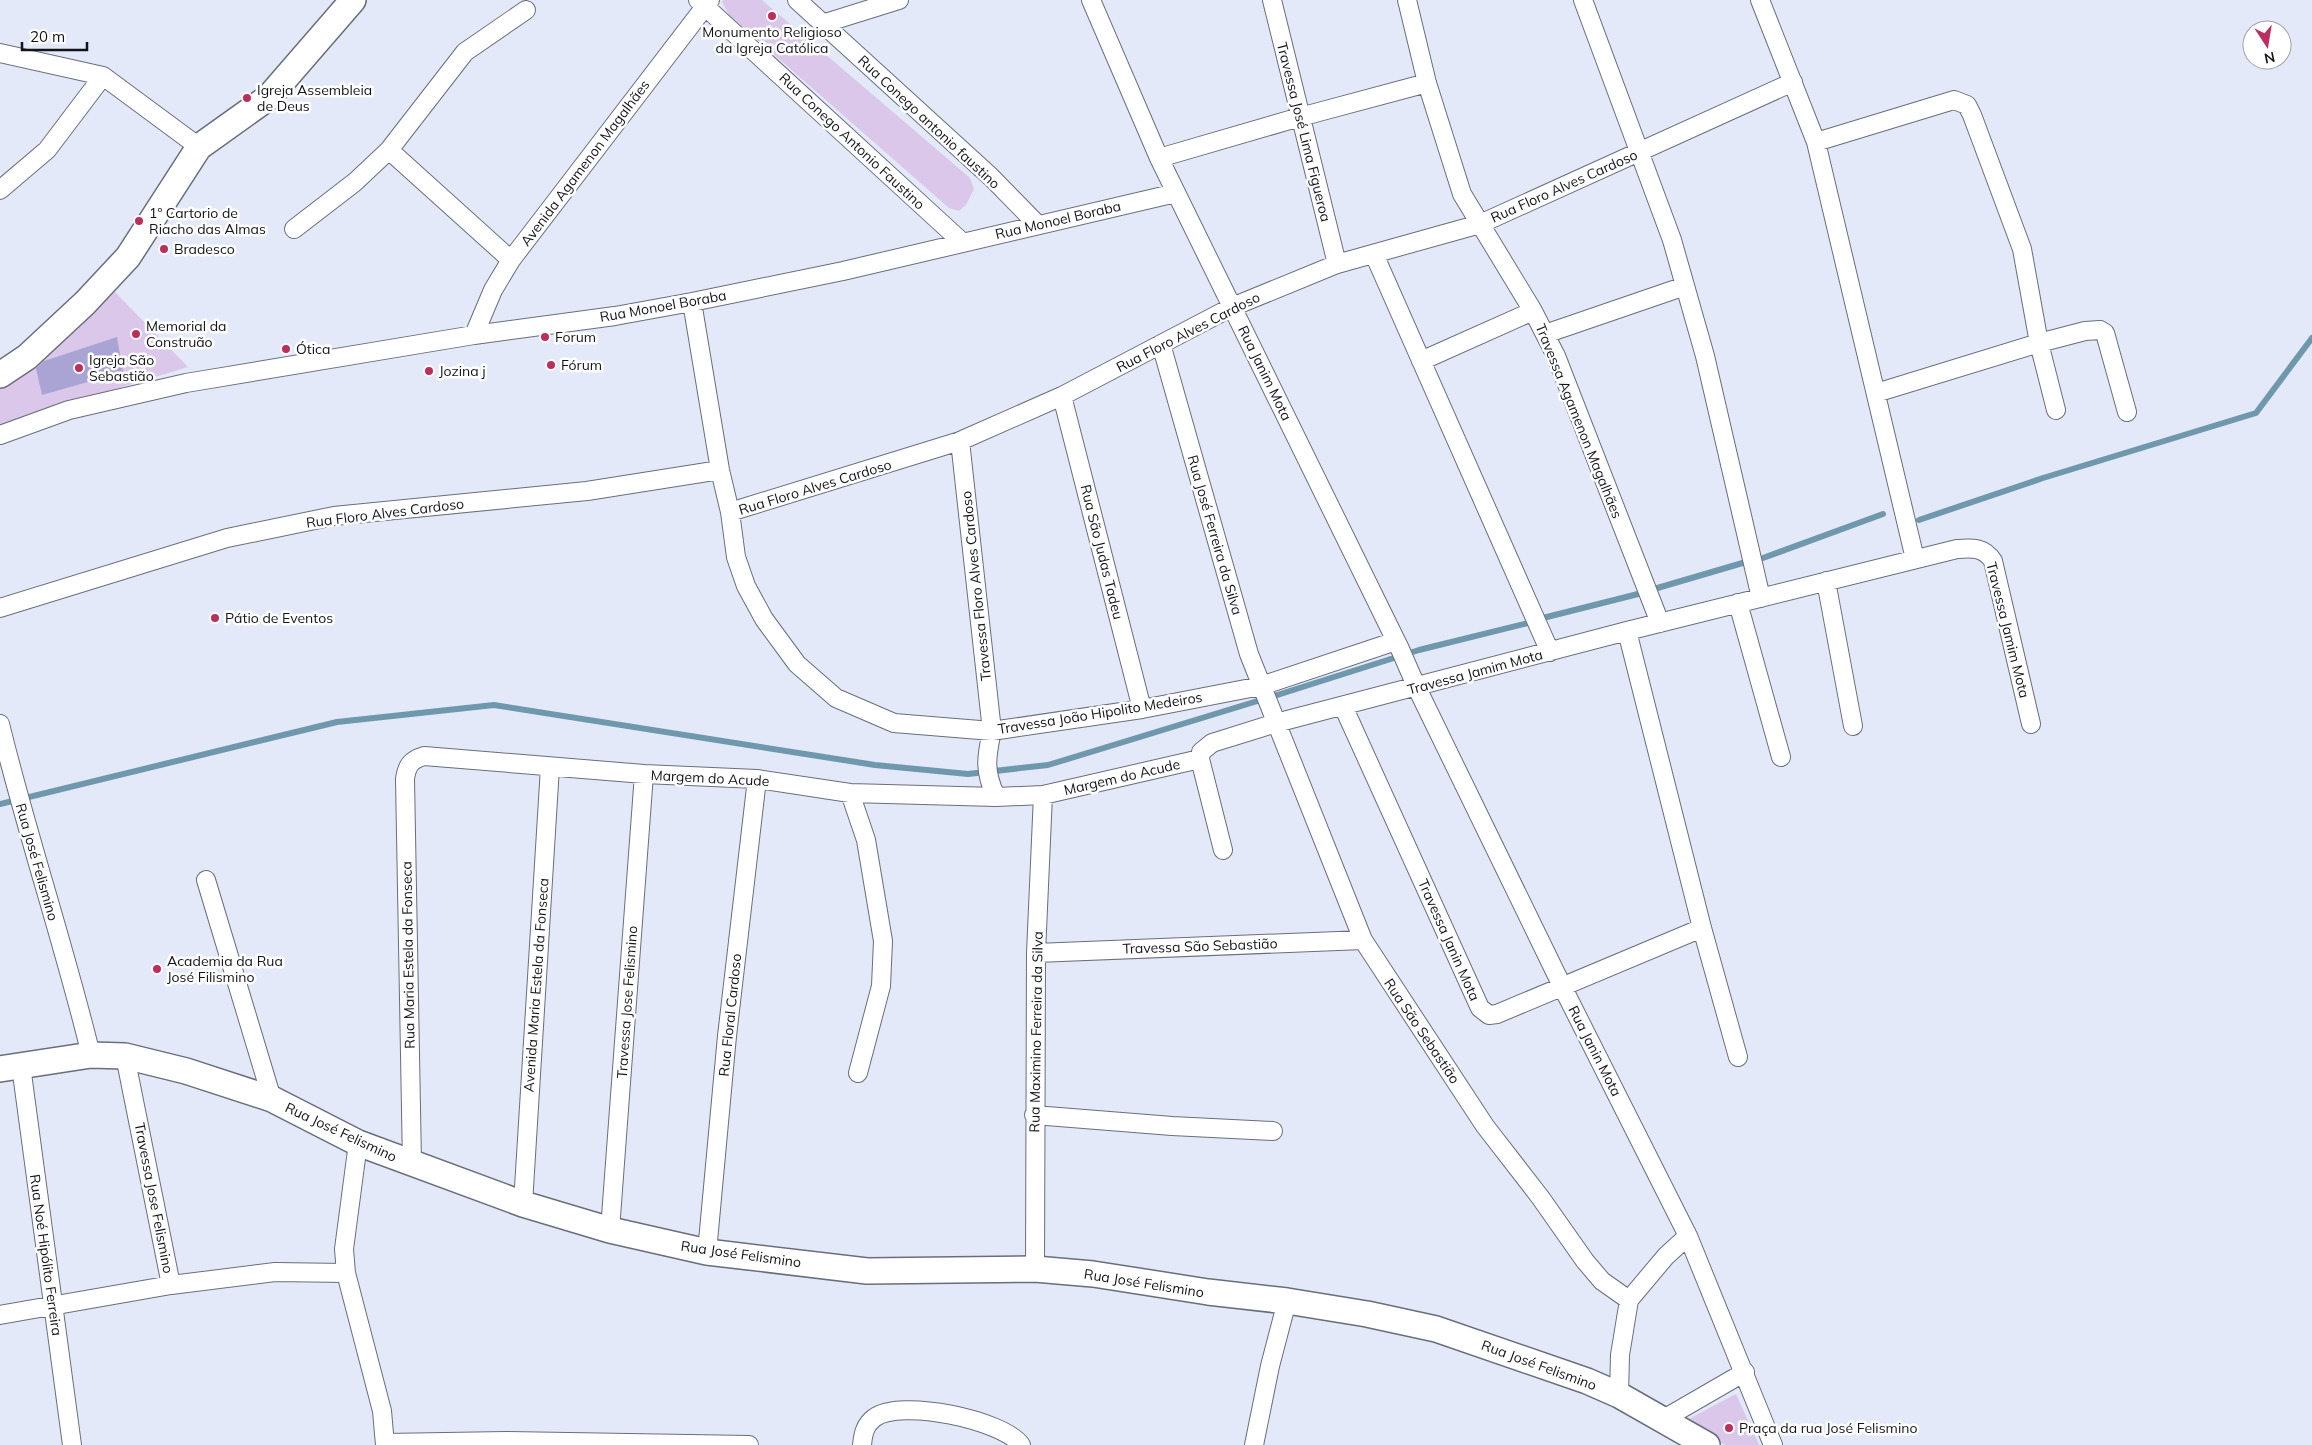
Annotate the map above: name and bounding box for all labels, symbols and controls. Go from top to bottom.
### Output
marker: Monumento Religioso da Igreja Católica [766,10,778,22]
scale bar [22,20,88,52]
north arrow [2242,20,2292,70]
place label: Monumento Religioso da Igreja Católica [702,23,842,57]
text: 20 m [30,27,65,46]
street label: Travessa José Lima Figueroa [1273,40,1335,224]
text: N [2263,48,2277,68]
street label: Rua Conego antonio faustino [854,51,1004,193]
street label: Rua Conego Antonio Faustino [775,69,929,213]
street label: Avenida Agamenon Magalhães [517,76,653,250]
place label: Igreja Assembleia de Deus [257,81,372,115]
marker: Igreja Assembleia de Deus [241,92,253,104]
street label: Rua Floro Alves Cardoso [1488,145,1640,227]
street label: Rua Monoel Boraba [993,197,1123,243]
place label: 1º Cartorio de Riacho das Almas [149,204,266,238]
marker: 1º Cartorio de Riacho das Almas [133,215,145,227]
place label: Bradesco [174,240,235,258]
marker: Bradesco [158,243,170,255]
street label: Rua Monoel Boraba [598,286,728,326]
street label: Rua Floro Alves Cardoso [1113,288,1263,376]
place label: Memorial da Construão [146,317,227,351]
street label: Travessa Agamenon Magalhães [1532,321,1626,521]
street label: Rua Janim Mota [1234,323,1296,423]
marker: Memorial da Construão [130,328,142,340]
place label: Forum [555,328,596,346]
marker: Forum [539,331,551,343]
place label: Ótica [296,340,330,358]
marker: Ótica [280,343,292,355]
place label: Igreja São Sebastião [89,351,154,385]
place label: Fórum [561,356,602,374]
marker: Fórum [545,359,557,371]
marker: Igreja São Sebastião [73,362,85,374]
place label: Jozina j [439,362,486,380]
marker: Jozina j [423,365,435,377]
street label: Rua José Ferreira da Silva [1184,453,1246,617]
street label: Rua Floro Alves Cardoso [736,455,894,519]
street label: Rua São Judas Tadeu [1077,483,1127,621]
street label: Travessa Floro Alves Cardoso [957,490,995,682]
street label: Rua Floro Alves Cardoso [305,494,465,532]
street label: Travessa Jamim Mota [1982,560,2034,700]
place label: Pátio de Eventos [225,609,333,627]
marker: Pátio de Eventos [209,612,221,624]
street label: Travessa Jamim Mota [1405,645,1545,699]
street label: Travessa João Hipolito Medeiros [996,688,1204,738]
street label: Margem do Acude [1062,755,1182,799]
street label: Margem do Acude [650,766,770,790]
street label: Rua José Felismino [12,801,62,923]
street label: Rua Maria Estela da Fonseca [397,861,419,1049]
street label: Travessa Janin Mota [1414,876,1484,1004]
street label: Avenida Maria Estela da Fonseca [520,877,552,1093]
street label: Travessa Jose Felismino [613,925,641,1079]
street label: Rua Maximino Ferreira da Silva [1025,931,1047,1133]
street label: Travessa São Sebastião [1122,934,1278,958]
place label: Academia da Rua José Filismino [167,952,283,986]
street label: Rua Floral Cardoso [715,953,745,1077]
marker: Academia da Rua José Filismino [151,963,163,975]
street label: Rua São Sebastião [1380,975,1464,1087]
street label: Rua Janin Mota [1564,1003,1626,1099]
street label: Rua José Felismino [282,1098,400,1166]
street label: Travessa Jose Felismino [131,1121,177,1275]
street label: Rua Noé Hipólito Ferreira [26,1173,66,1337]
street label: Rua José Felismino [680,1237,802,1271]
street label: Rua José Felismino [1083,1265,1205,1301]
street label: Rua José Felismino [1479,1336,1599,1394]
place label: Praça da rua José Felismino [1739,1419,1917,1437]
marker: Praça da rua José Felismino [1723,1422,1735,1434]

